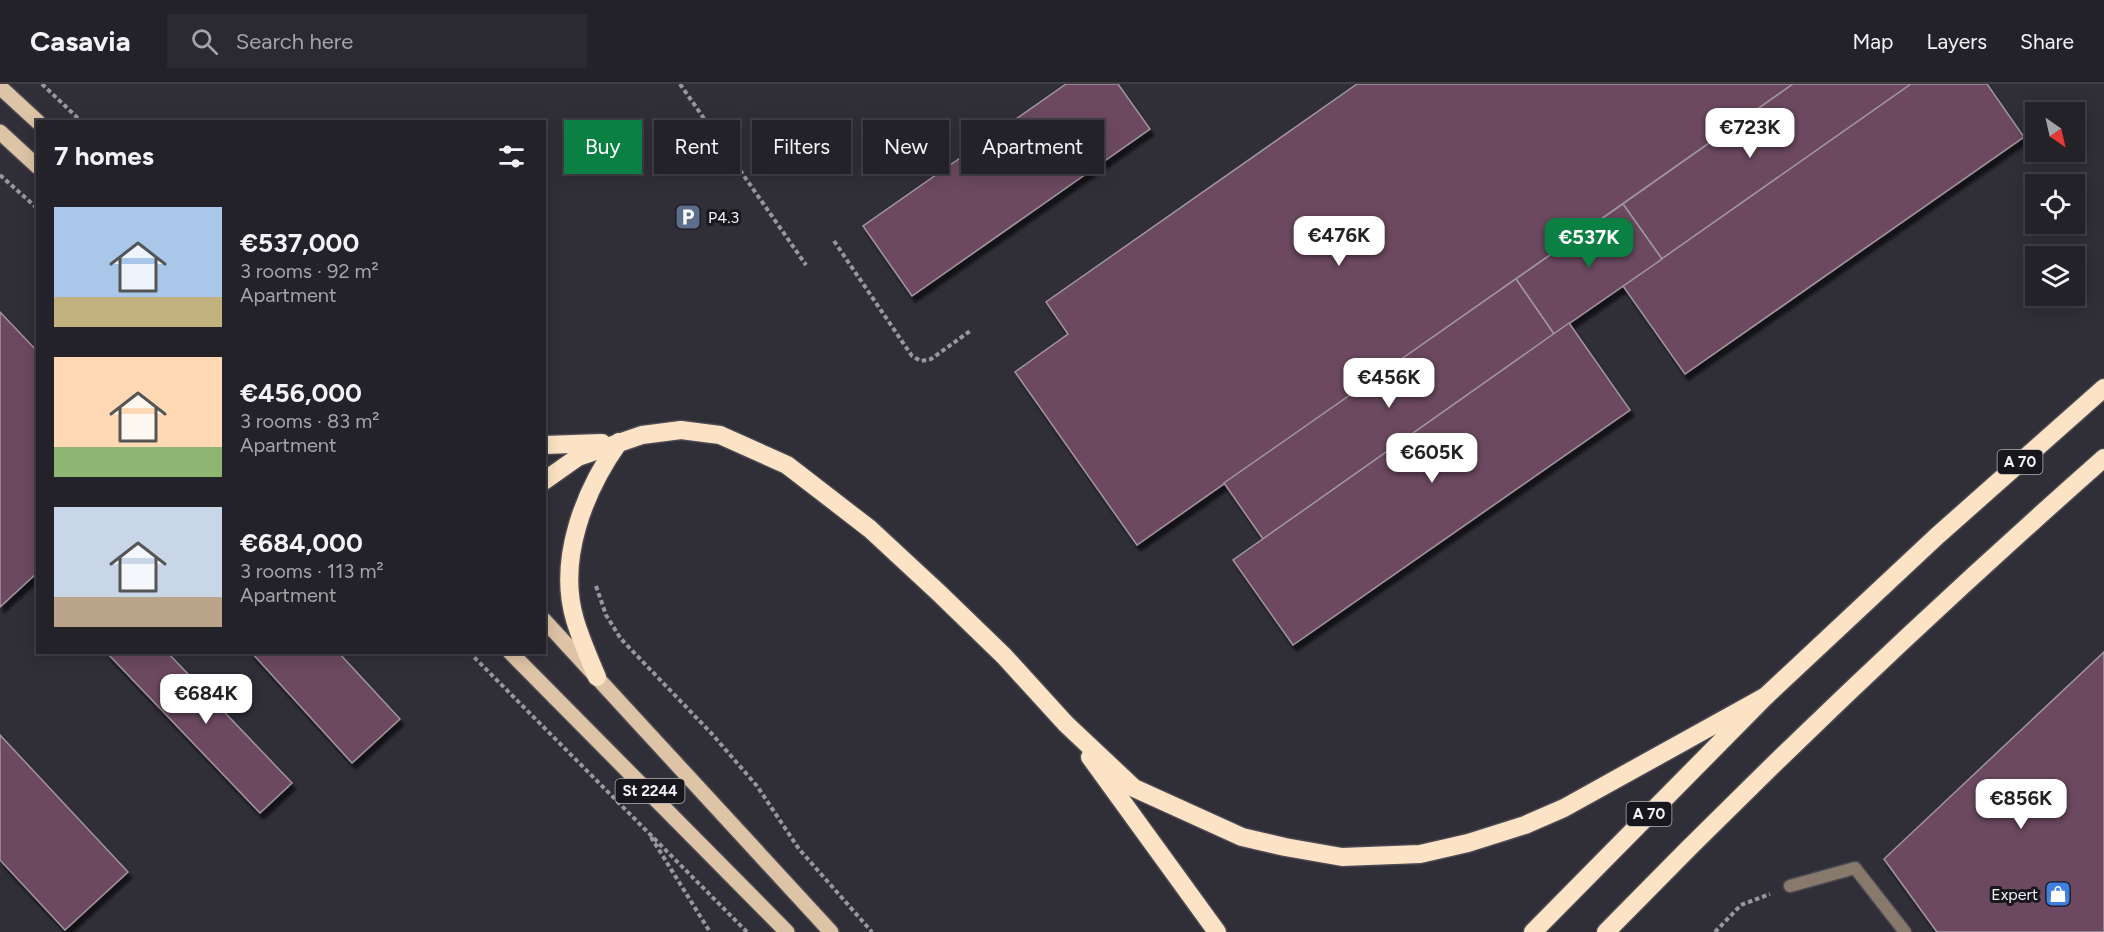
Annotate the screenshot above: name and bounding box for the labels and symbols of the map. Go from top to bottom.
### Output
north arrow [2025,102,2085,162]
pin: €723K [1708,108,1792,159]
parking icon: P4.3 [673,202,703,232]
place label: P4.3 [708,208,739,227]
pin: €476K [1297,216,1381,267]
pin: €537K [1547,218,1631,269]
pin: €456K [1347,358,1431,409]
pin: €605K [1390,433,1474,484]
road number: A 70 [1998,450,2042,474]
pin: €684K [164,674,248,725]
road number: St 2244 [616,779,684,803]
pin: €856K [1979,779,2063,830]
road number: A 70 [1626,802,1672,826]
shop icon: Expert [2043,879,2073,909]
place label: Expert [1991,885,2038,904]

